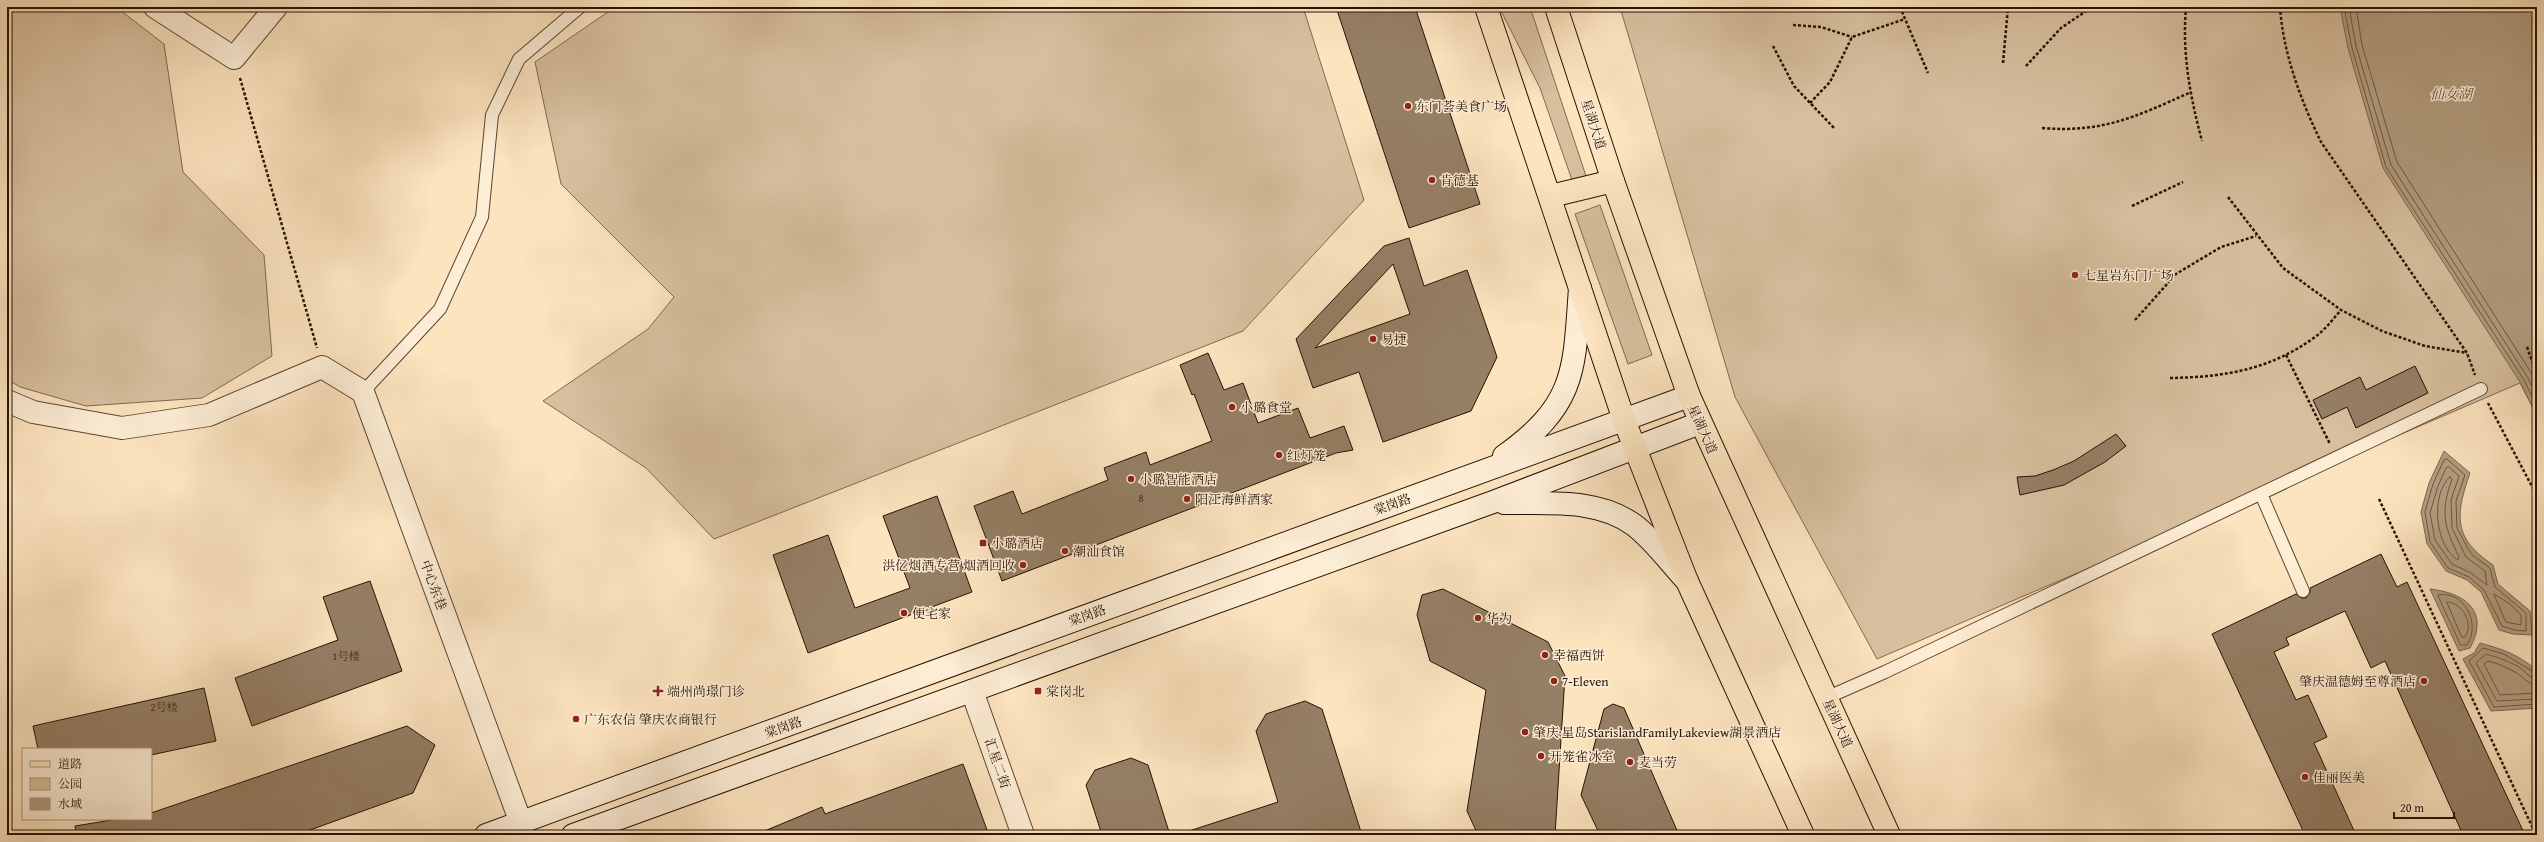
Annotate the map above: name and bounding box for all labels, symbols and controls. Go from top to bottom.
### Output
water label: 仙女湖 [2430,84,2475,104]
street label: 星湖大道 [1576,96,1611,152]
place label: 东门荟美食广场 [1416,97,1507,116]
marker: 东门荟美食广场 [1403,101,1413,111]
place label: 肯德基 [1440,171,1479,190]
marker: 肯德基 [1427,175,1437,185]
place label: 七星岩东门广场 [2083,266,2174,285]
marker: 七星岩东门广场 [2070,270,2080,280]
place label: 易捷 [1381,330,1407,349]
marker: 易捷 [1368,334,1378,344]
place label: 小璐食堂 [1240,398,1292,417]
marker: 小璐食堂 [1227,402,1237,412]
street label: 星湖大道 [1683,402,1722,457]
place label: 红灯笼 [1287,446,1326,465]
marker: 红灯笼 [1274,450,1284,460]
place label: 小璐智能酒店 [1139,470,1217,489]
marker: 小璐智能酒店 [1126,474,1136,484]
street label: 棠岗路 [1371,489,1414,520]
house number: 8 [1138,490,1144,506]
place label: 阳江海鲜酒家 [1195,490,1273,509]
marker: 阳江海鲜酒家 [1182,494,1192,504]
place label: 小璐酒店 [991,534,1043,553]
marker: 小璐酒店 [978,538,988,548]
place label: 潮汕食馆 [1073,542,1125,561]
marker: 潮汕食馆 [1060,546,1070,556]
place label: 洪亿烟酒专营 烟酒回收 [882,556,1015,575]
street label: 中心东巷 [416,557,451,613]
marker: 洪亿烟酒专营 烟酒回收 [1018,560,1028,570]
street label: 棠岗路 [1066,600,1109,631]
place label: 便宅家 [912,604,951,623]
marker: 便宅家 [899,608,909,618]
place label: 华为 [1486,609,1512,628]
marker: 华为 [1473,613,1483,623]
place label: 幸福西饼 [1553,646,1605,665]
house number: 1号楼 [332,648,360,664]
marker: 幸福西饼 [1540,650,1550,660]
place label: 7-Eleven [1562,672,1609,691]
place label: 肇庆温德姆至尊酒店 [2299,672,2416,691]
marker: 7-Eleven [1549,676,1559,686]
marker: 肇庆温德姆至尊酒店 [2419,676,2429,686]
place label: 端州尚璟门诊 [667,682,745,701]
place label: 棠岗北 [1046,682,1085,701]
marker: 端州尚璟门诊 [652,685,664,697]
marker: 棠岗北 [1033,686,1043,696]
street label: 星湖大道 [1818,696,1857,751]
house number: 2号楼 [150,699,178,715]
place label: 广东农信 肇庆农商银行 [584,710,717,729]
street label: 棠岗路 [762,712,805,743]
marker: 广东农信 肇庆农商银行 [571,714,581,724]
place label: 肇庆·星岛StarislandFamilyLakeview湖景酒店 [1533,723,1781,742]
marker: 肇庆·星岛StarislandFamilyLakeview湖景酒店 [1520,727,1530,737]
street label: 汇星二街 [980,735,1015,791]
place label: 开笼雀冰室 [1549,747,1614,766]
legend [22,748,152,820]
marker: 开笼雀冰室 [1536,751,1546,761]
place label: 麦当劳 [1638,753,1677,772]
text: 道路 [58,755,82,772]
marker: 麦当劳 [1625,757,1635,767]
place label: 佳丽医美 [2313,768,2365,787]
marker: 佳丽医美 [2300,772,2310,782]
text: 公园 [58,775,82,792]
scale bar [2394,794,2454,820]
text: 水域 [58,795,82,812]
text: 20 m [2400,799,2424,816]

